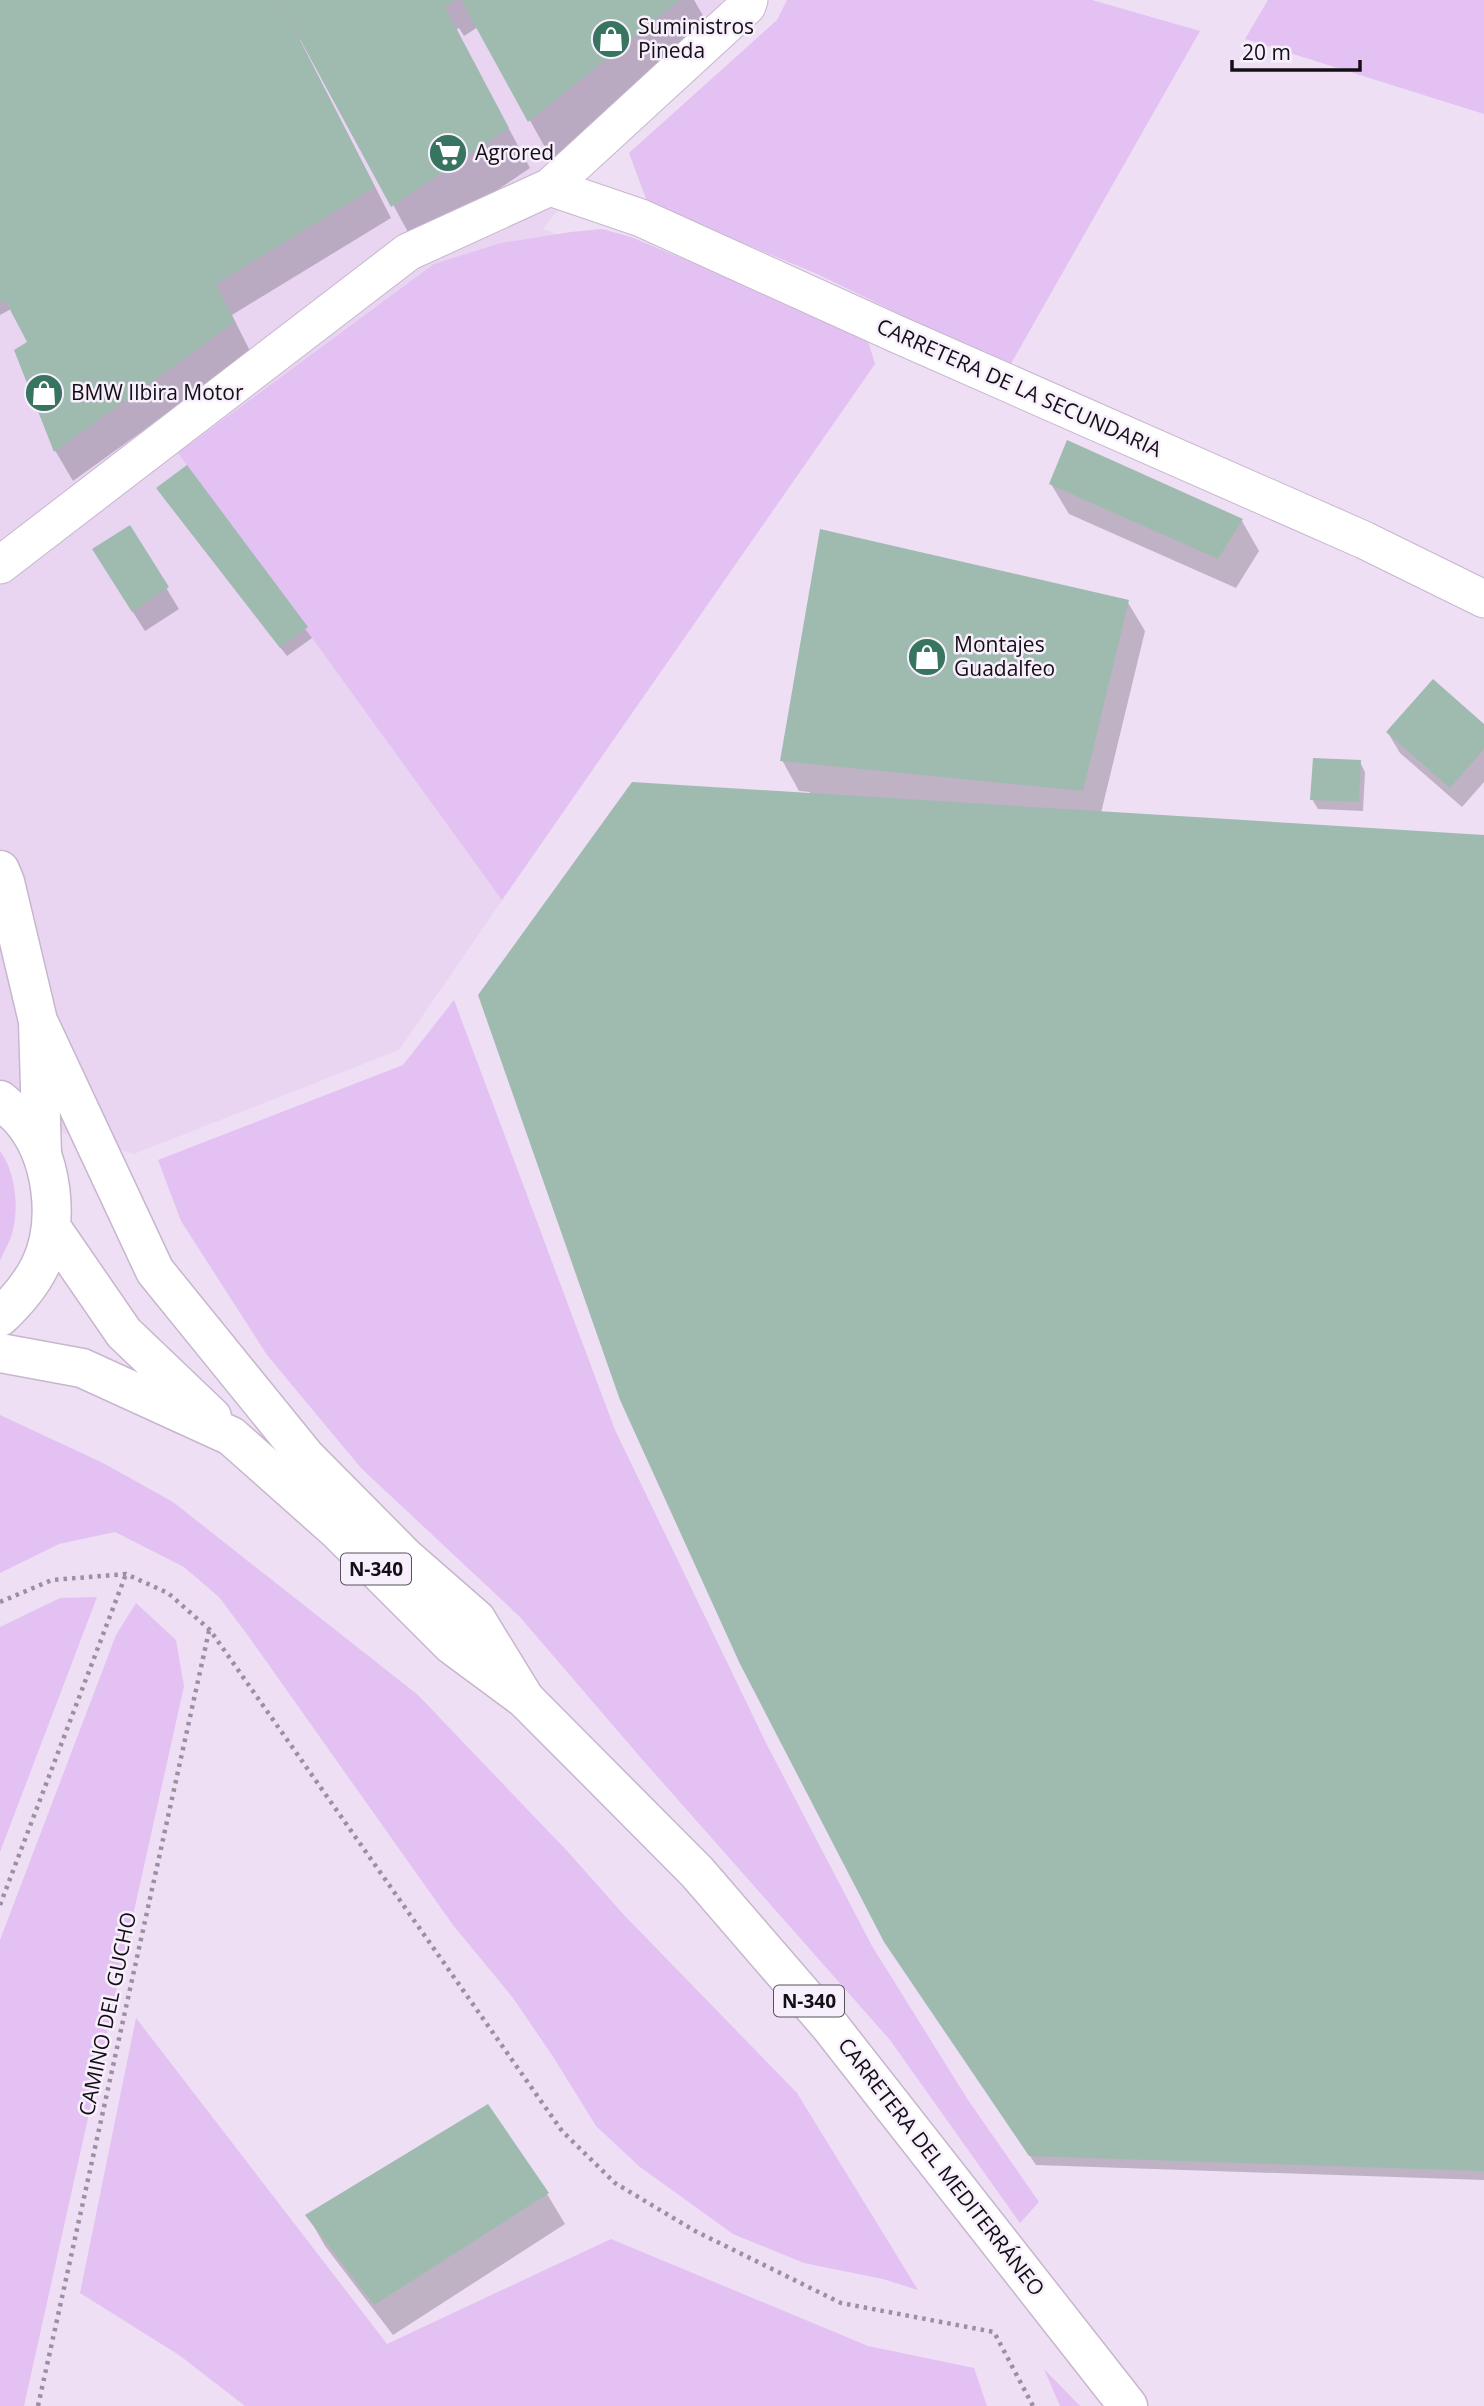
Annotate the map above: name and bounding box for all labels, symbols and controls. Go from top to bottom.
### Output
place label: Suministros Pineda [638,12,754,64]
shop icon: Suministros Pineda [590,18,632,60]
scale bar [1232,28,1360,72]
text: 20 m [1242,38,1291,66]
supermarket icon: Agrored [427,132,469,174]
place label: Agrored [475,138,554,166]
street label: CARRETERA DE LA SECUNDARIA [872,311,1167,463]
shop icon: BMW Ilbira Motor [23,372,65,414]
place label: BMW Ilbira Motor [71,378,244,406]
place label: Montajes Guadalfeo [954,630,1055,682]
shop icon: Montajes Guadalfeo [906,636,948,678]
road number: N-340 [341,1554,411,1584]
street label: CAMINO DEL GUCHO [72,1909,142,2118]
road number: N-340 [774,1985,844,2016]
street label: CARRETERA DEL MEDITERRÁNEO [832,2032,1051,2301]

